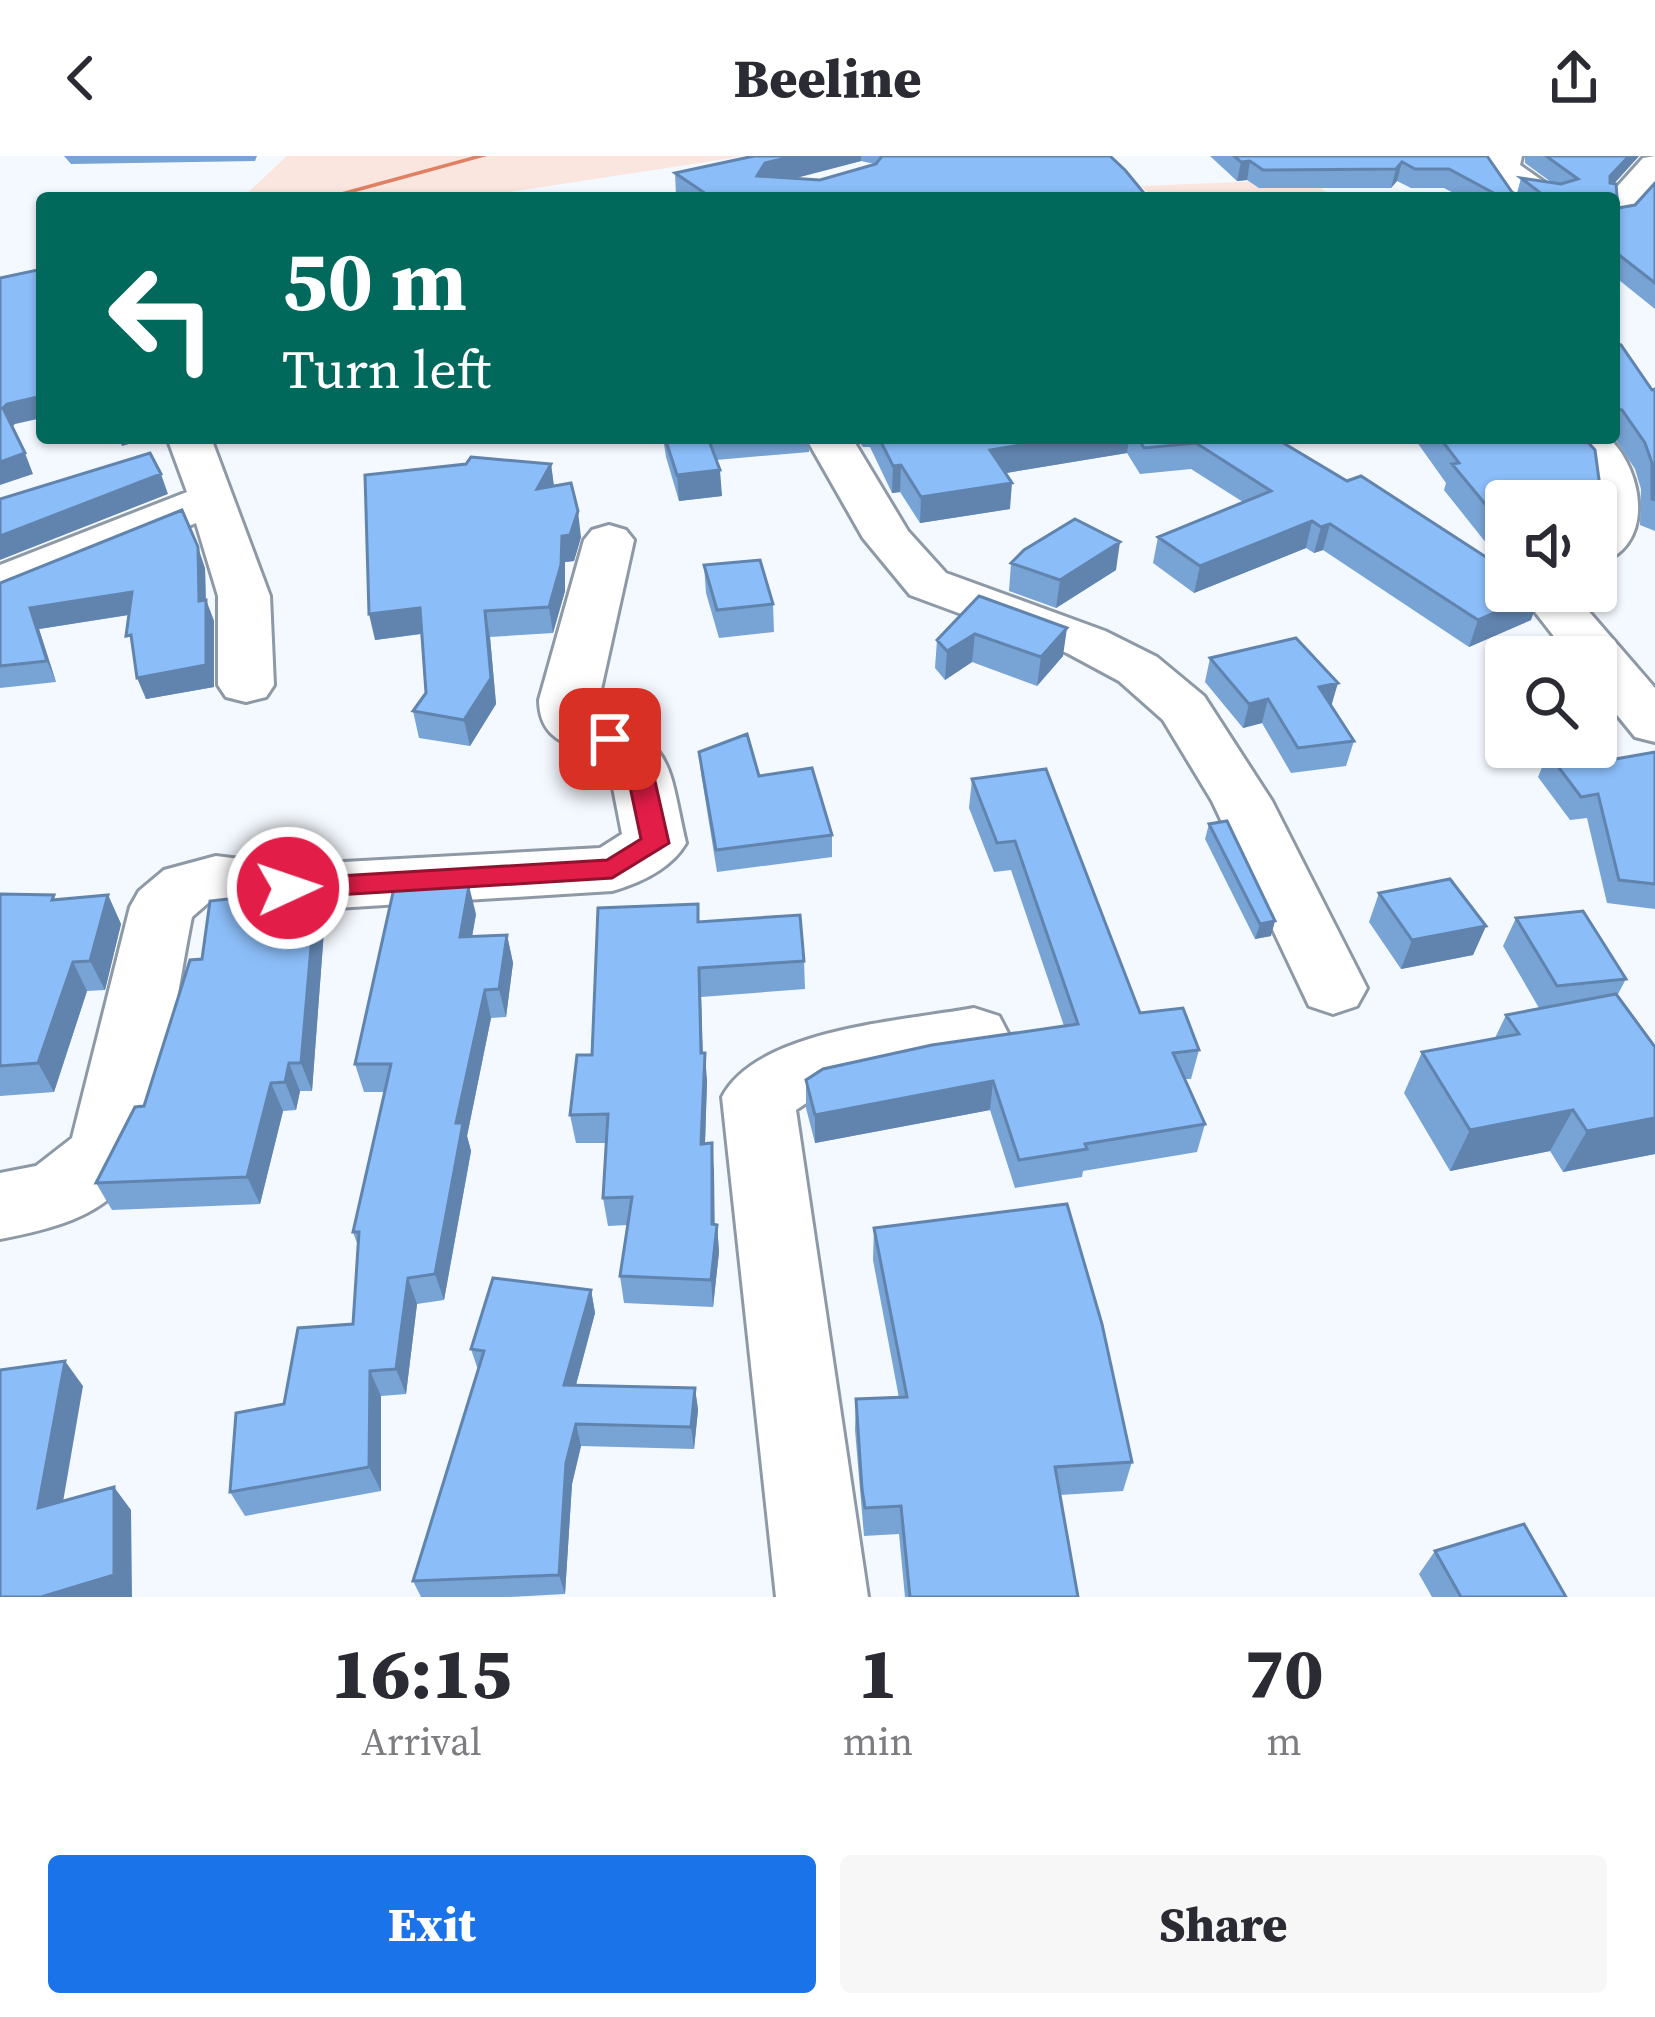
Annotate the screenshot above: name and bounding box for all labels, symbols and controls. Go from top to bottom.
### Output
text: Beeline [733,41,922,115]
icon: back [48,45,114,111]
icon: share [1541,45,1607,111]
text: 50 m [282,223,467,338]
icon: left [84,240,240,396]
text: Turn left [282,332,491,406]
map controls [1485,480,1617,768]
button: sound [1485,480,1617,612]
button: search [1485,636,1617,768]
pin [559,688,661,790]
icon: arrive [577,706,643,772]
position arrow [225,825,351,951]
text: 16:15 [331,1623,512,1722]
text: 1 [858,1623,898,1722]
text: 70 [1244,1623,1324,1722]
text: Arrival [361,1715,482,1768]
text: min [843,1715,913,1768]
text: m [1267,1715,1302,1768]
button: Exit [48,1855,816,1993]
button: Share [840,1855,1607,1993]

